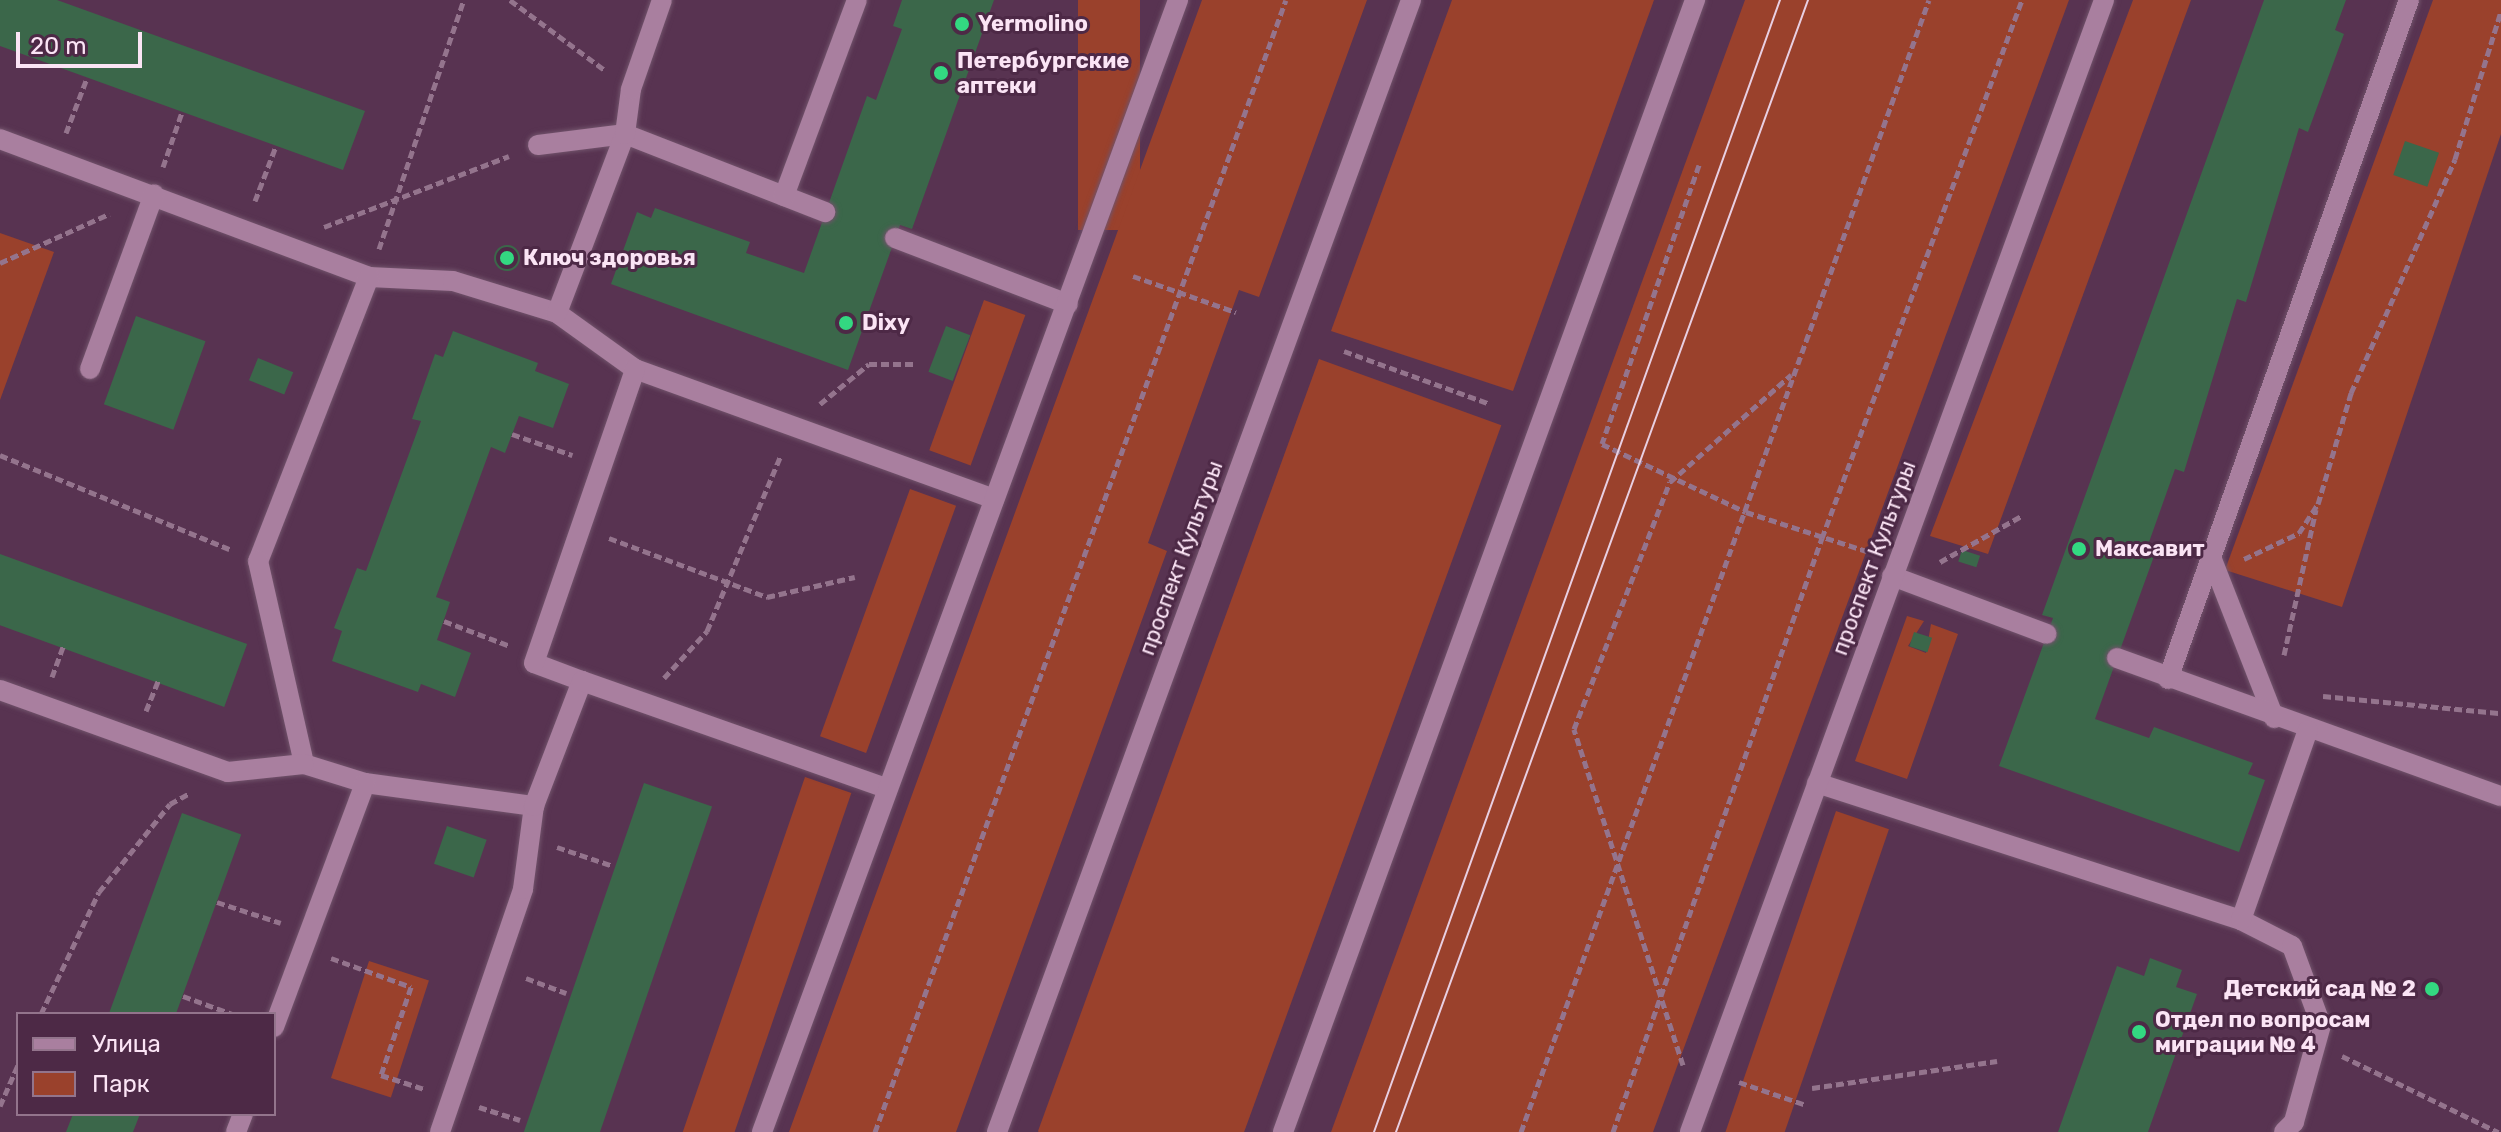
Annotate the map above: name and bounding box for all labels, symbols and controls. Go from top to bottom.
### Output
place label: Yermolino [978,11,1088,37]
marker: Yermolino [953,15,971,33]
scale bar [20,16,146,66]
text: 20 m [30,32,87,60]
place label: Петербургские аптеки [957,47,1129,98]
marker: Петербургские аптеки [932,64,950,82]
place label: Ключ здоровья [523,245,696,271]
marker: Ключ здоровья [498,249,516,267]
place label: Dixy [862,310,910,336]
marker: Dixy [837,314,855,332]
street label: проспект Культуры [1134,457,1228,659]
street label: проспект Культуры [1827,457,1921,659]
place label: Максавит [2095,536,2204,562]
marker: Максавит [2070,540,2088,558]
place label: Детский сад № 2 [2224,976,2416,1002]
marker: Детский сад № 2 [2423,980,2441,998]
place label: Отдел по вопросам миграции № 4 [2155,1006,2370,1058]
legend [16,1012,276,1116]
marker: Отдел по вопросам миграции № 4 [2130,1023,2148,1041]
text: Улица [92,1030,161,1058]
text: Парк [92,1070,150,1098]

